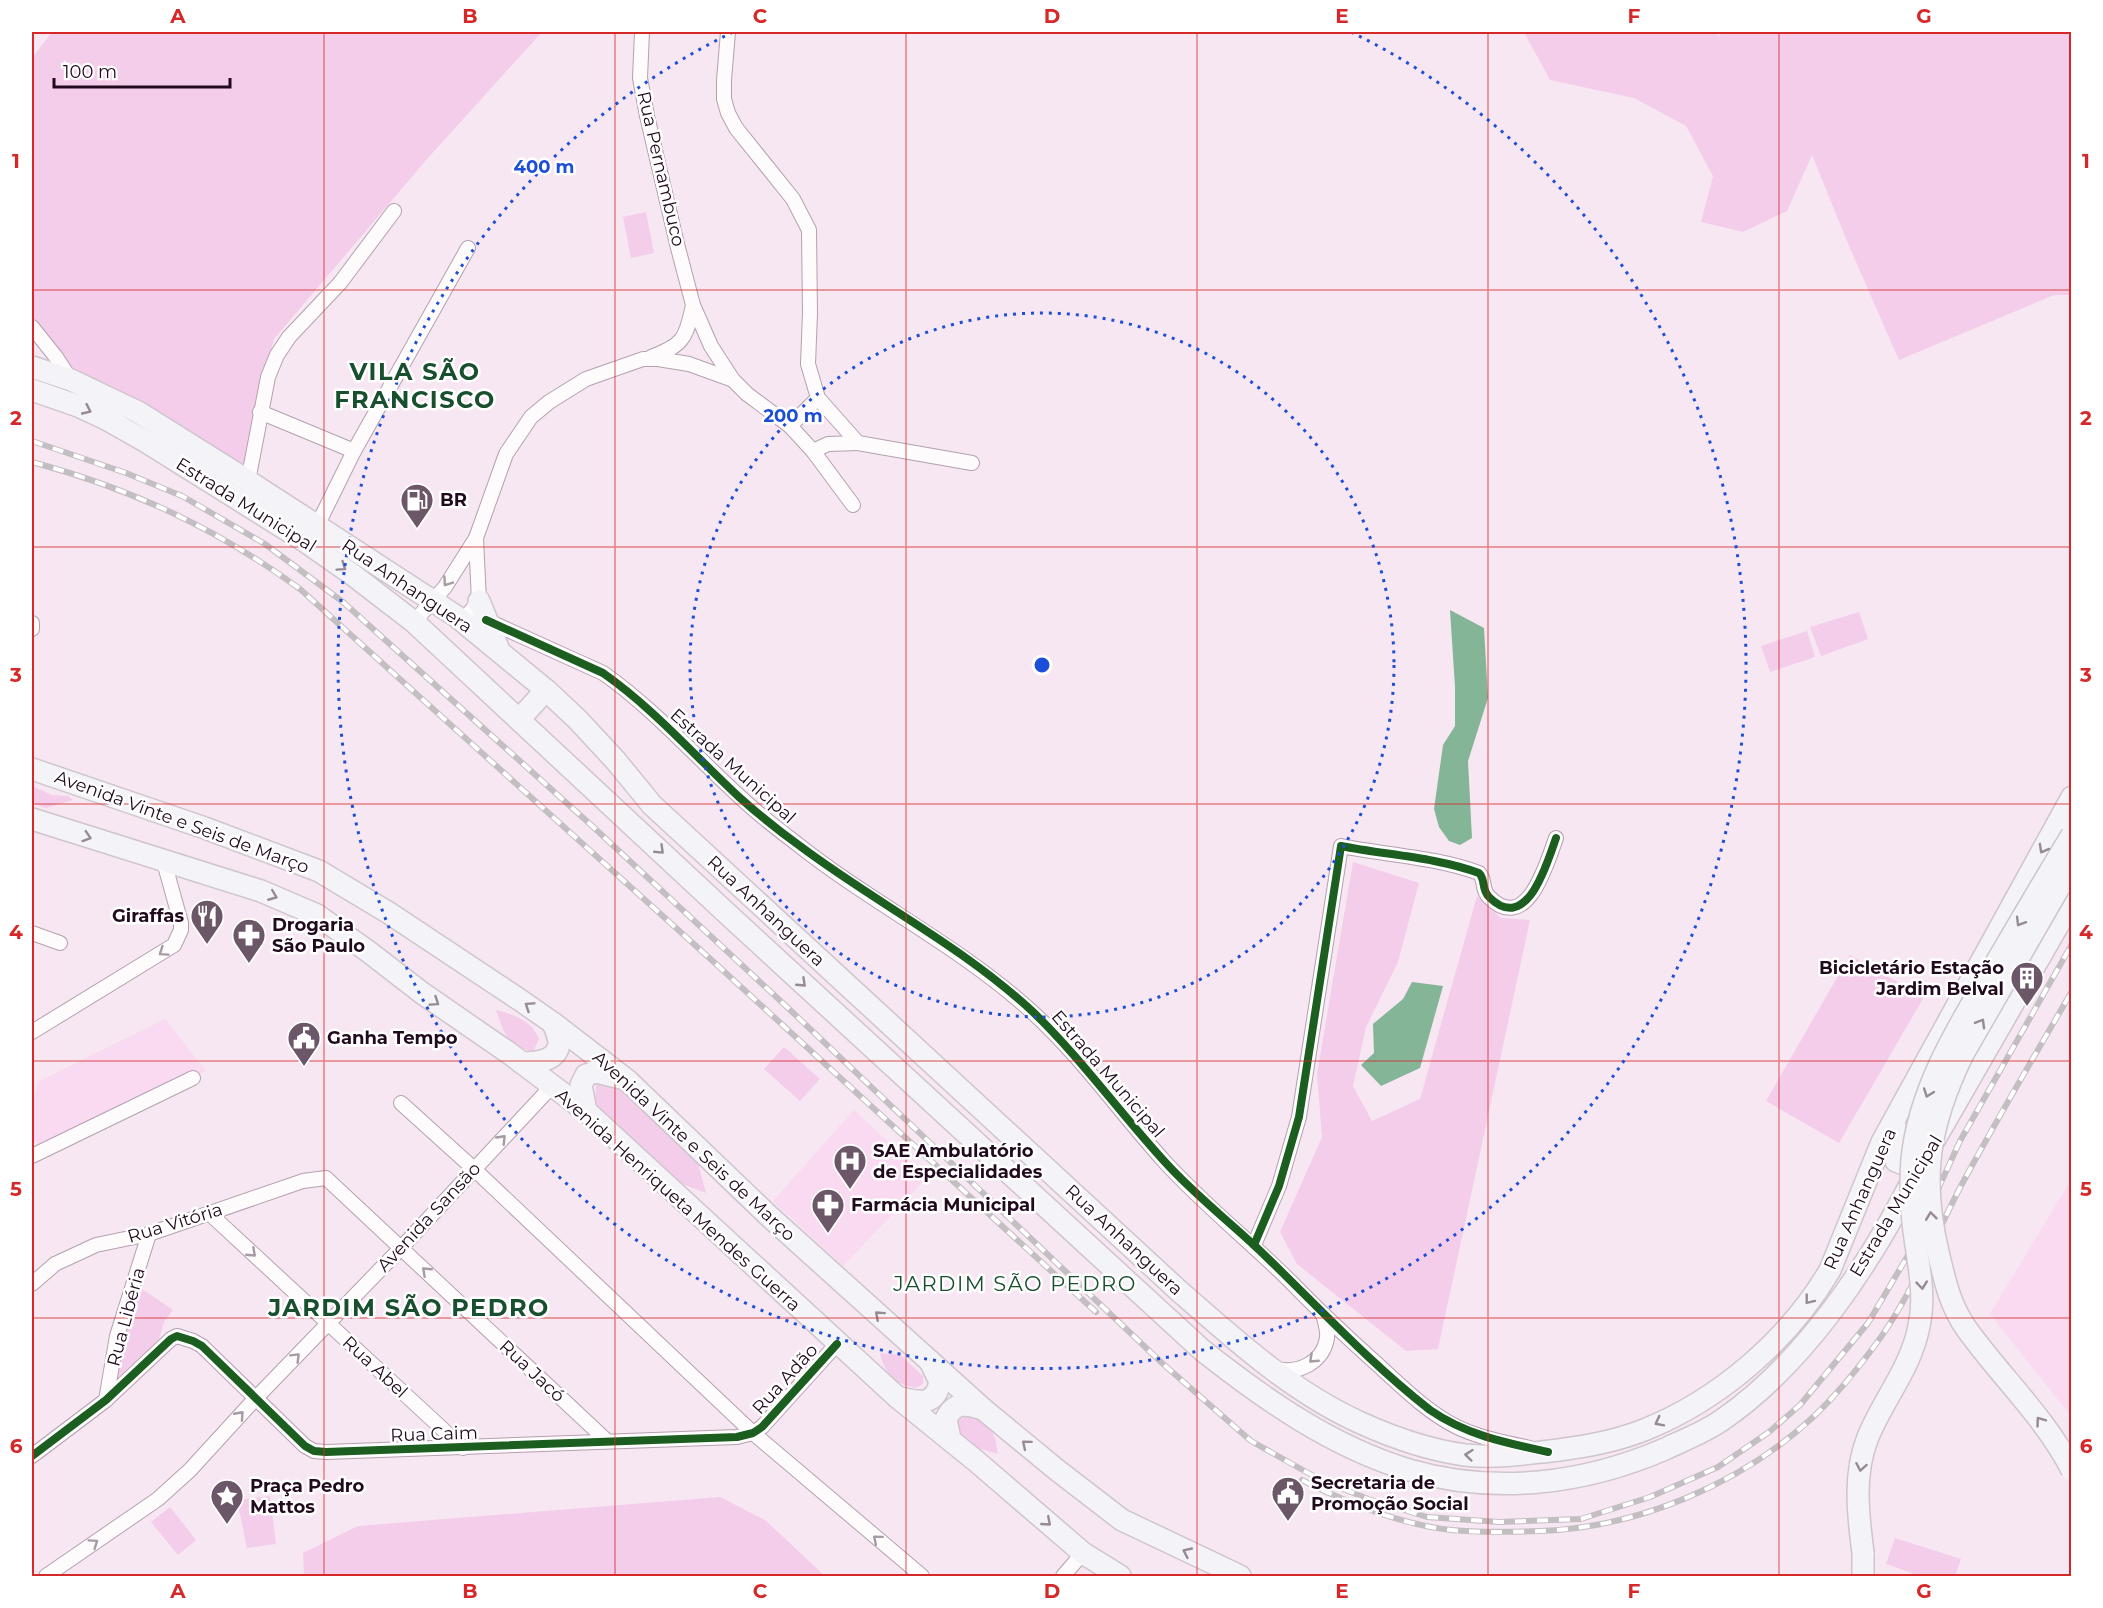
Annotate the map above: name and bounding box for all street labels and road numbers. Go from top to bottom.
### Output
street label: Rua Pernambuco [632,89,690,249]
street label: Estrada Municipal [172,453,320,557]
street label: Rua Anhanguera [337,534,477,638]
street label: Estrada Municipal [666,704,800,828]
street label: Avenida Vinte e Seis de Março [52,766,312,878]
street label: Rua Anhanguera [703,851,829,971]
street label: Estrada Municipal [1047,1006,1169,1142]
street label: Avenida Vinte e Seis de Março [588,1046,800,1246]
street label: Avenida Henriqueta Mendes Guerra [551,1084,805,1316]
street label: Rua Anhanguera [1819,1125,1901,1273]
street label: Estrada Municipal [1845,1131,1947,1281]
street label: Avenida Sansão [373,1158,485,1276]
street label: Rua Anhanguera [1061,1180,1187,1300]
street label: Rua Vitória [125,1198,225,1248]
street label: Rua Libéria [102,1265,150,1369]
street label: Rua Abel [338,1331,412,1403]
street label: Rua Jacó [495,1335,569,1407]
street label: Rua Adão [748,1339,822,1419]
street label: Rua Caim [390,1421,478,1447]

